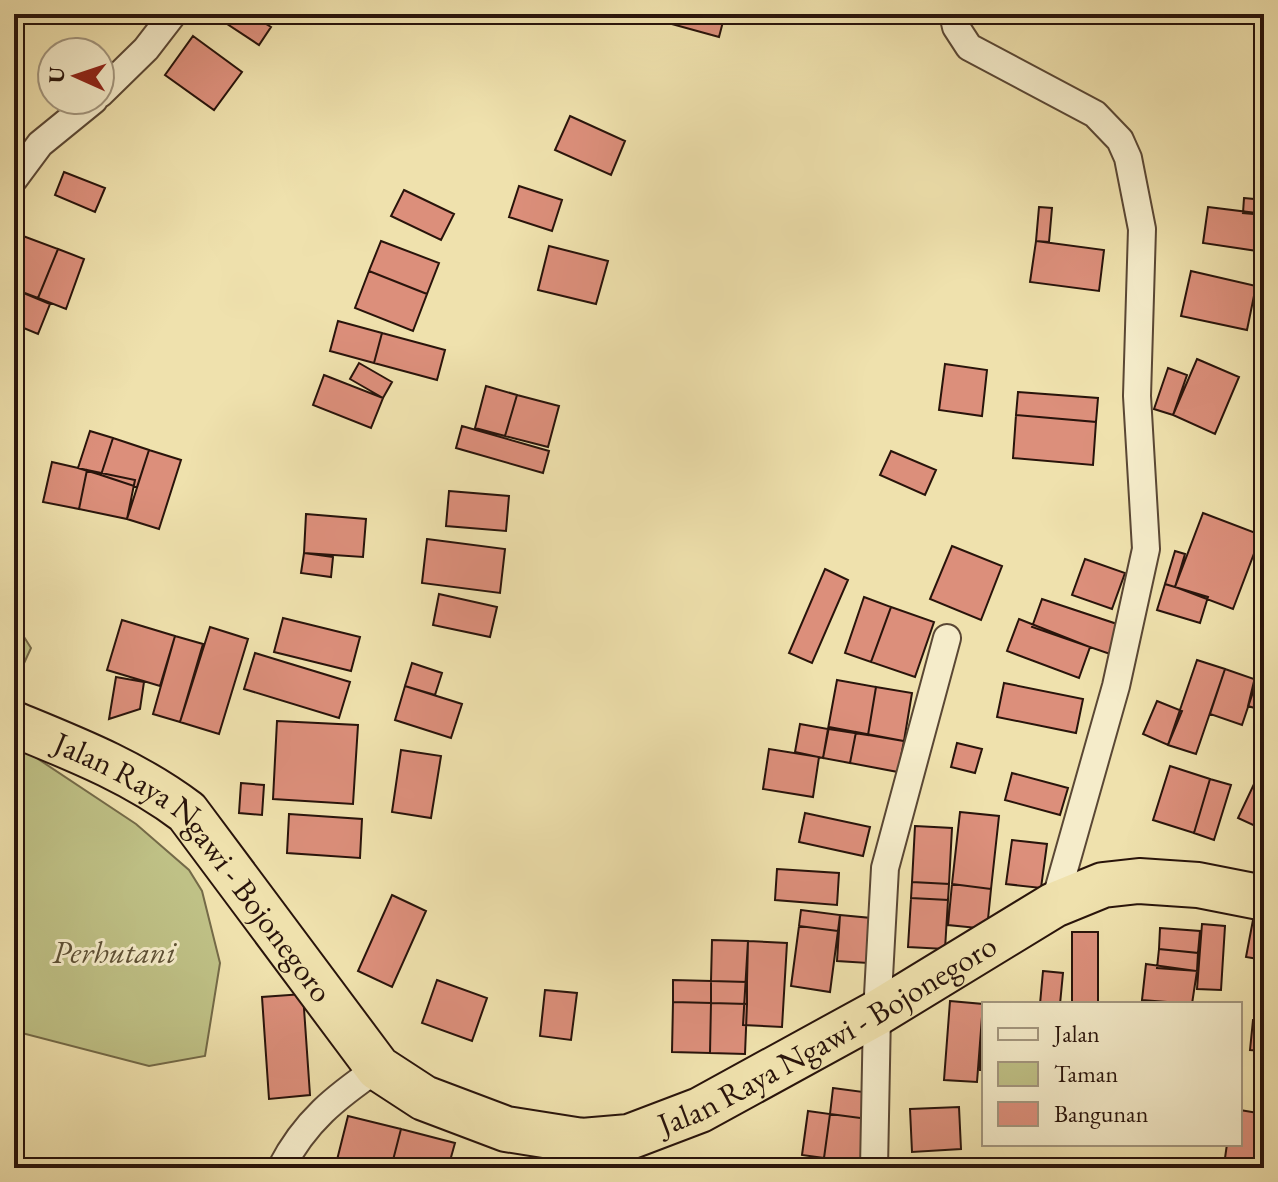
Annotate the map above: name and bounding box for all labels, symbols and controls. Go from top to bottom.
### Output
north arrow [36,36,116,116]
text: U [42,65,71,84]
street label: Jalan Raya Ngawi - Bojonegoro [45,721,343,1011]
street label: Jalan Raya Ngawi - Bojonegoro [649,924,1004,1146]
park label: Perhutani [52,931,177,973]
legend [982,1002,1242,1146]
text: Jalan [1052,1018,1100,1049]
text: Taman [1054,1058,1118,1089]
text: Bangunan [1054,1098,1149,1129]

